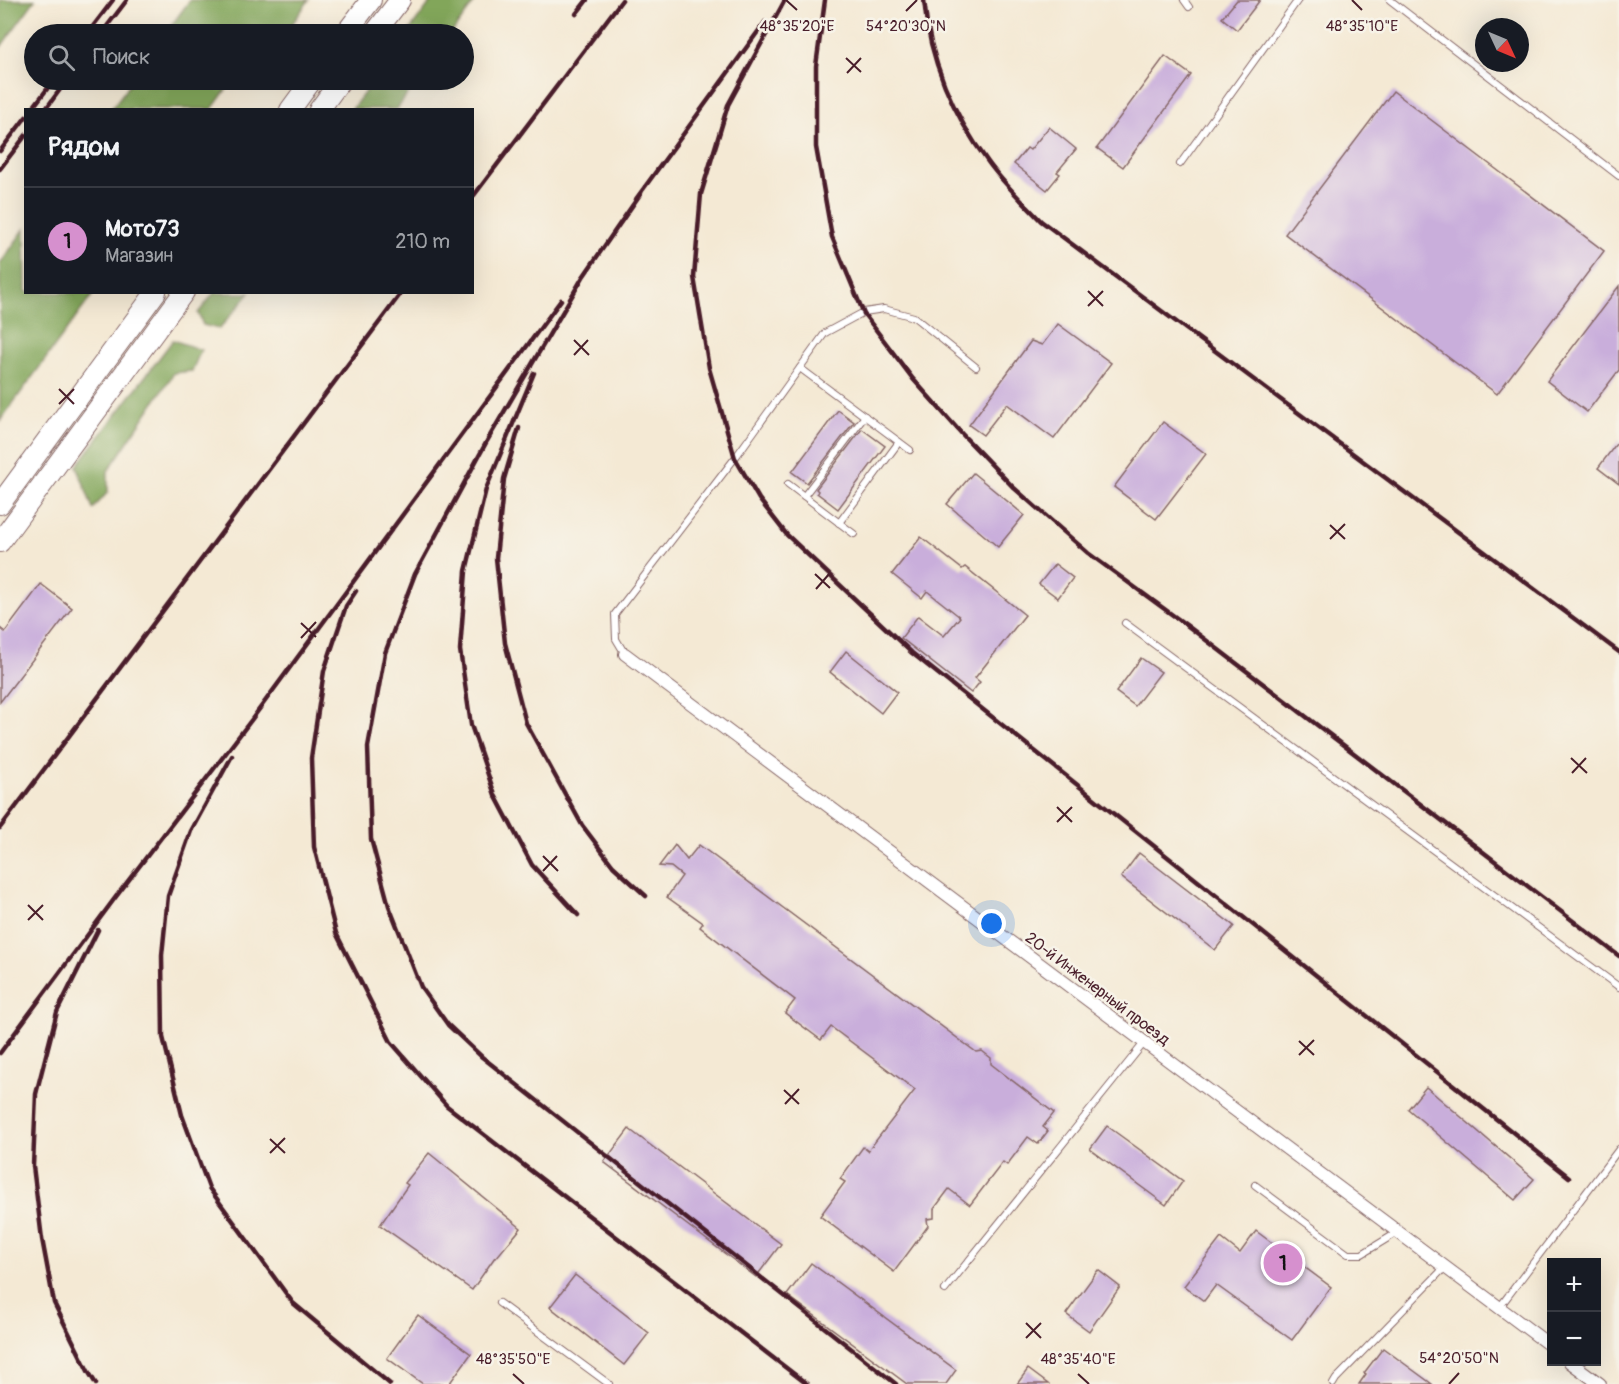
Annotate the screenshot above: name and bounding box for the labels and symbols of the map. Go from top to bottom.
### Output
text: 48°35'20"E [760,17,835,36]
text: 54°20'30"N [866,17,946,36]
text: 48°35'10"E [1326,17,1398,36]
north arrow [1475,18,1529,72]
your location [977,909,1006,938]
street label: 20-й Инженерный проезд [1021,928,1174,1050]
pin: 1 [1264,1240,1302,1286]
text: 54°20'50"N [1419,1349,1499,1368]
text: 48°35'50"E [476,1350,550,1369]
text: 48°35'40"E [1040,1350,1116,1369]

